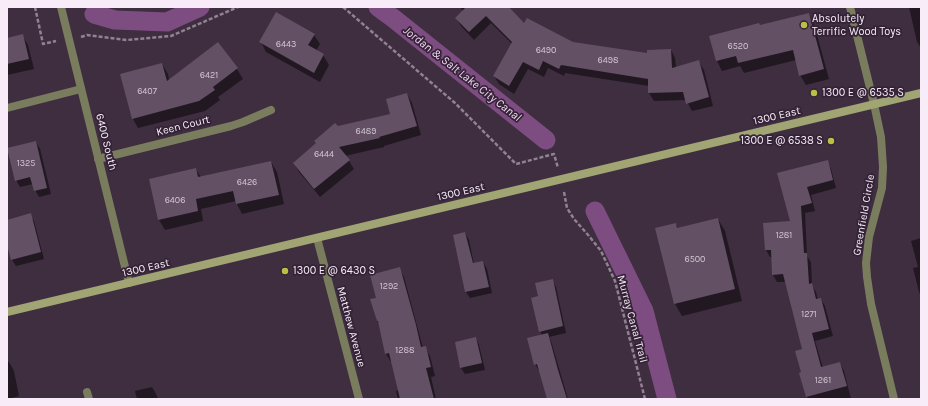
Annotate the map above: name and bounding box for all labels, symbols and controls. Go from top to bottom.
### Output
place label: Absolutely Terrific Wood Toys [812,12,901,38]
marker: Absolutely Terrific Wood Toys [799,20,809,30]
water label: Jordan & Salt Lake City Canal [400,23,524,125]
house number: 6443 [276,39,296,49]
house number: 6520 [728,41,748,51]
house number: 6490 [536,45,556,55]
house number: 6498 [598,55,618,65]
house number: 6421 [200,70,218,80]
house number: 6407 [137,86,157,96]
place label: 1300 E @ 6535 S [822,86,904,100]
marker: 1300 E @ 6535 S [809,88,819,98]
street label: 1300 East [752,104,802,128]
street label: 6400 South [93,112,119,172]
street label: Keen Court [155,113,211,139]
house number: 6489 [356,126,376,136]
place label: 1300 E @ 6538 S [740,134,823,148]
marker: 1300 E @ 6538 S [826,136,836,146]
house number: 6444 [314,149,334,159]
house number: 1325 [17,158,35,168]
street label: Greenfield Circle [850,173,878,257]
house number: 6426 [237,177,257,187]
street label: 1300 East [436,180,486,204]
house number: 6406 [165,195,185,205]
house number: 1281 [776,230,792,240]
house number: 6500 [685,254,705,264]
street label: 1300 East [121,256,171,280]
place label: 1300 E @ 6430 S [293,264,375,278]
marker: 1300 E @ 6430 S [280,266,290,276]
street label: Murray Canal Trail [614,274,650,364]
house number: 1292 [380,281,398,291]
street label: Matthew Avenue [334,285,368,369]
house number: 1271 [801,309,817,319]
house number: 1288 [395,345,415,355]
house number: 1261 [815,375,831,385]

